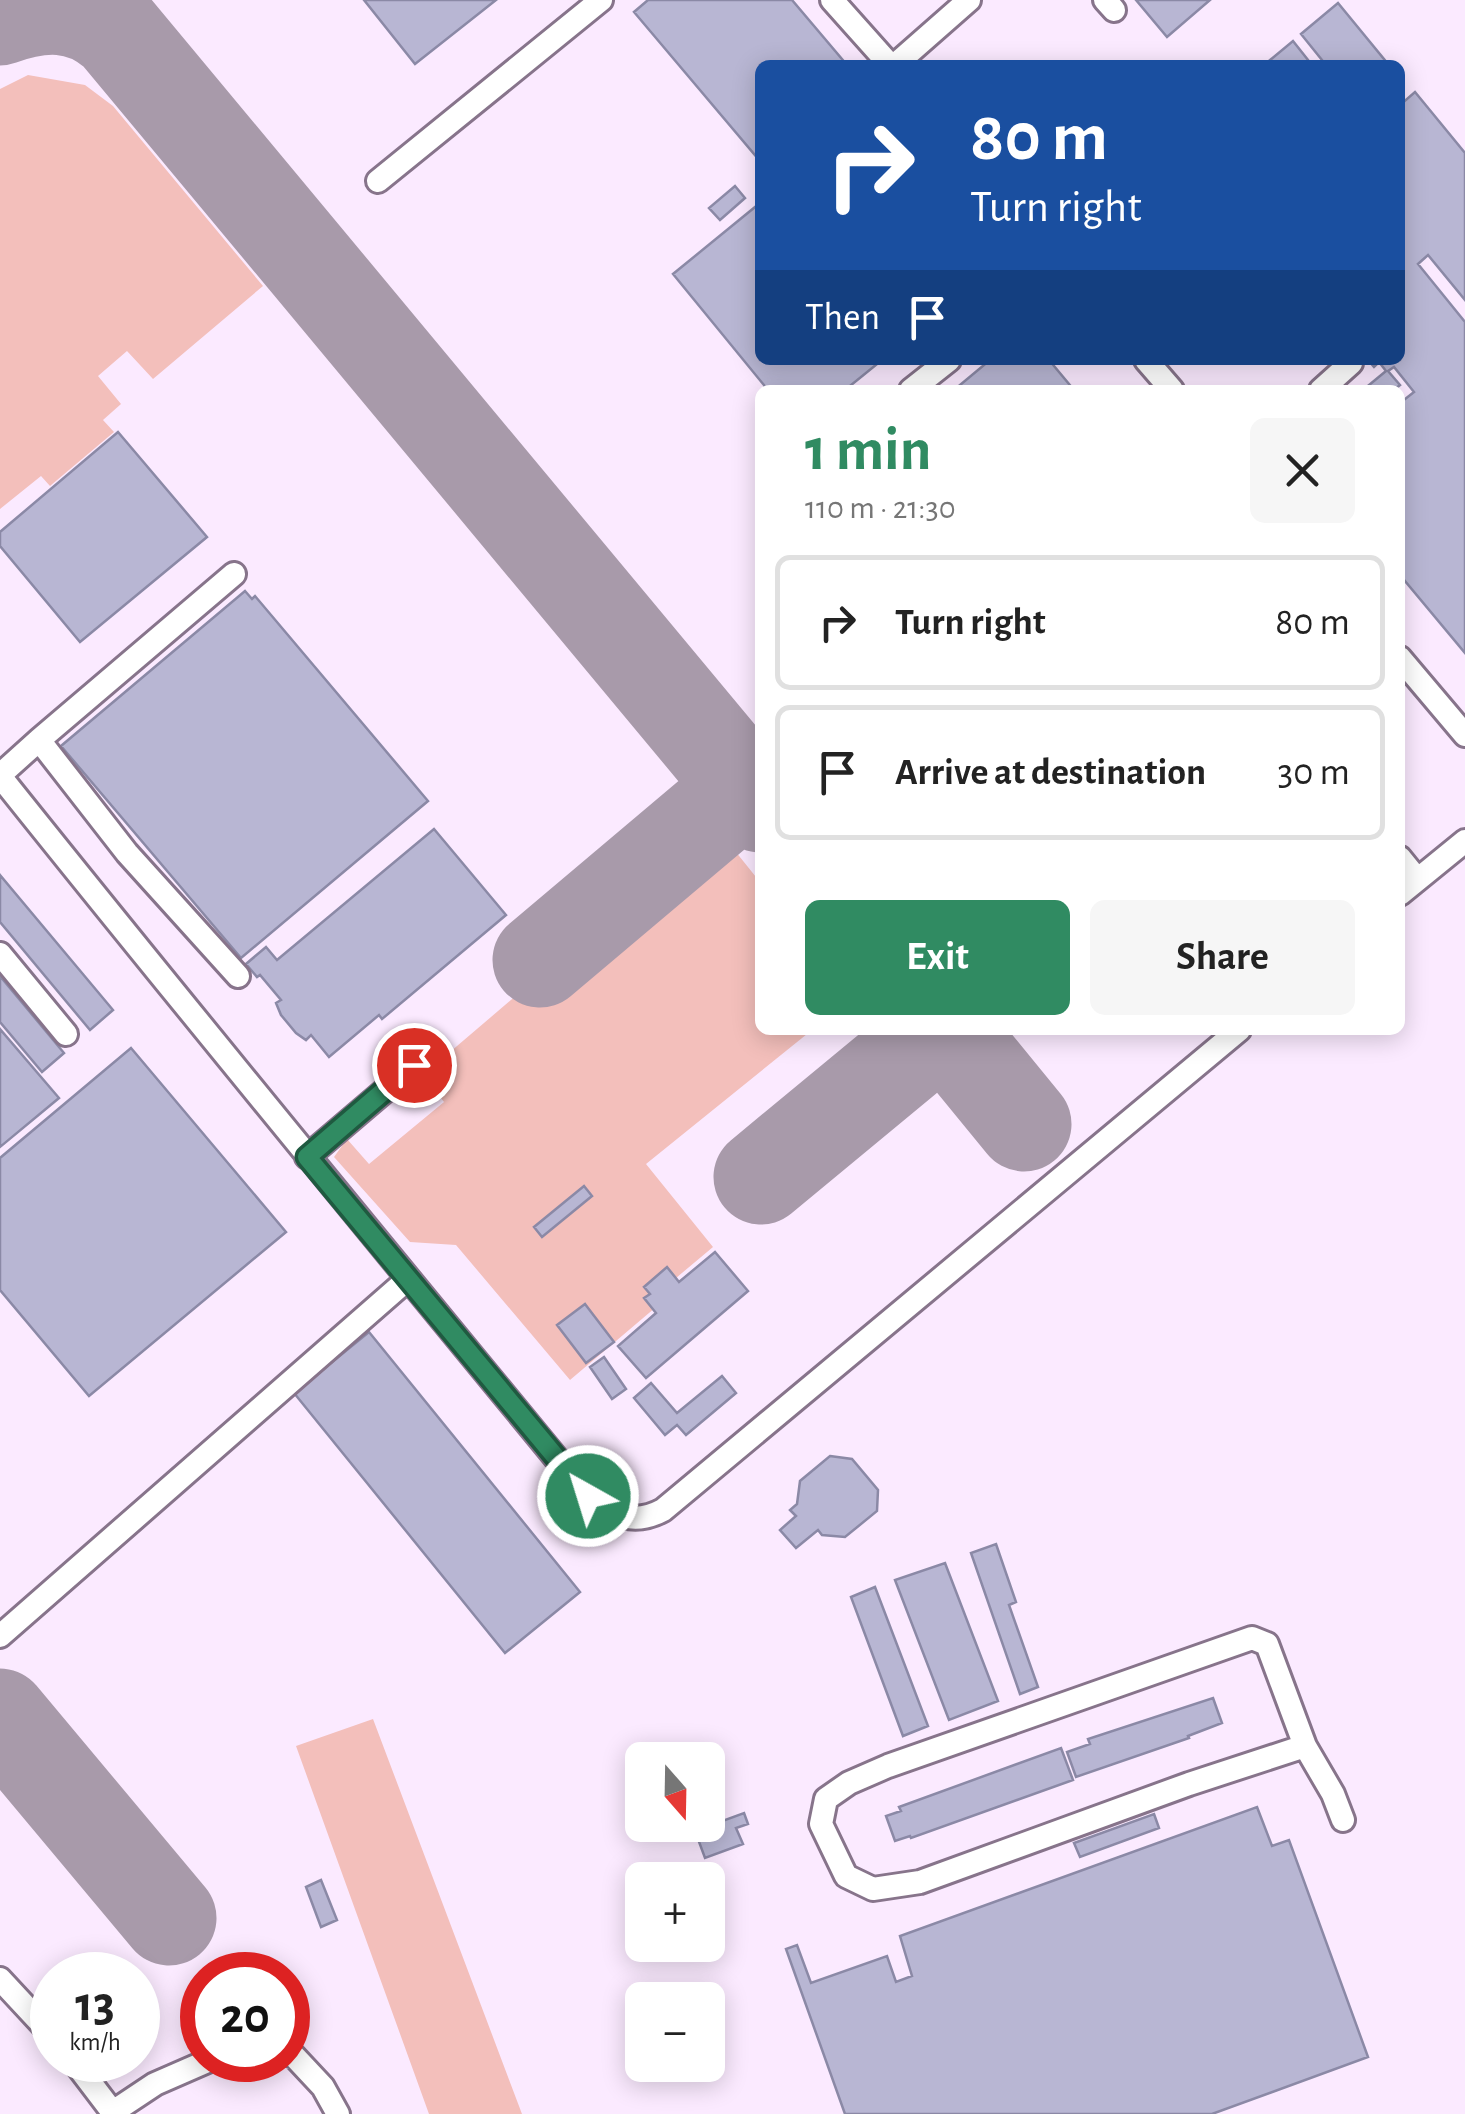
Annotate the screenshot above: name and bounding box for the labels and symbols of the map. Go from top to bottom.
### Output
pin [372,1023,457,1108]
position arrow [536,1444,640,1548]
north arrow [625,1742,725,1842]
speed limit sign: 20 [180,1952,310,2082]

